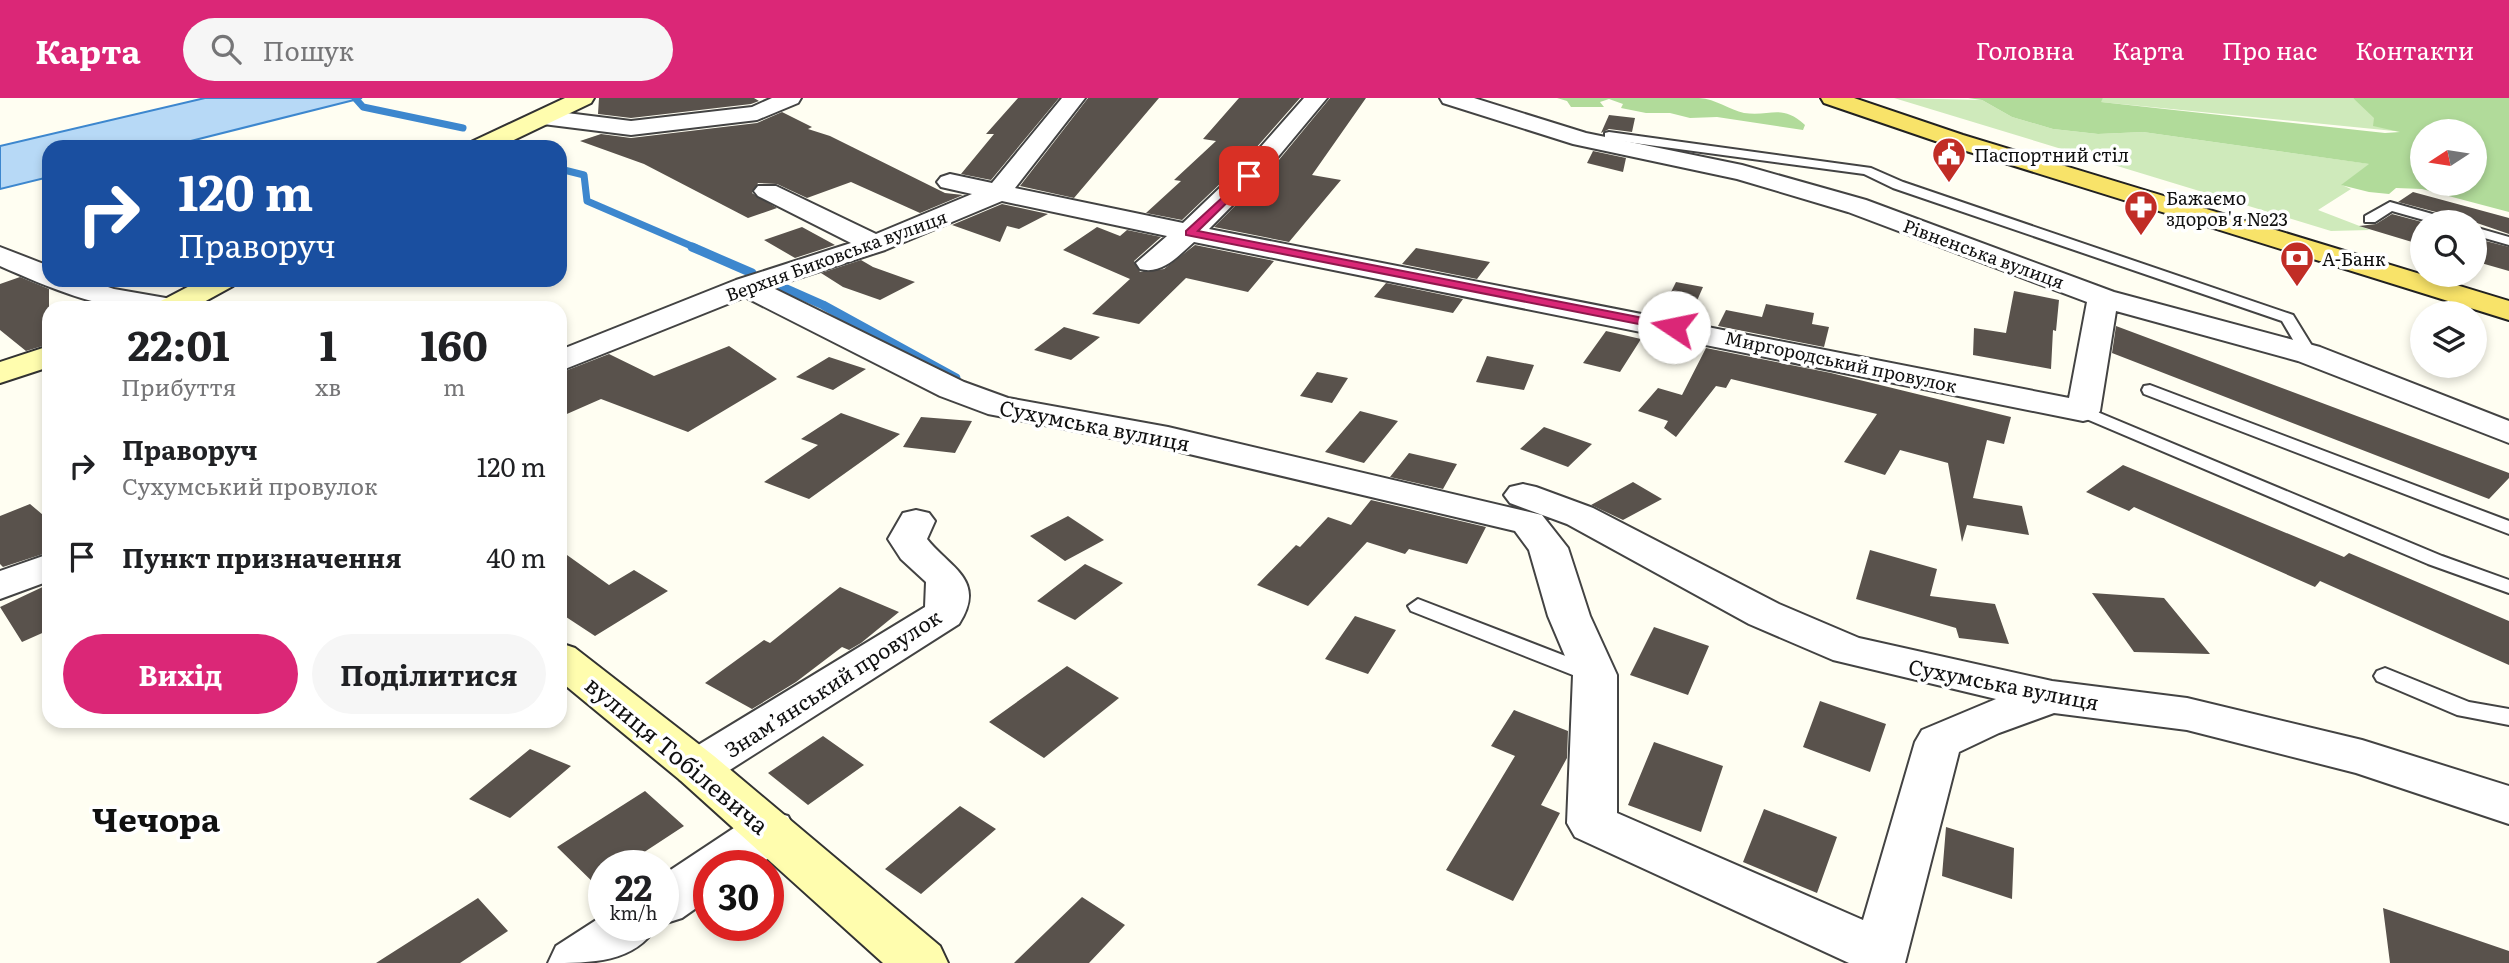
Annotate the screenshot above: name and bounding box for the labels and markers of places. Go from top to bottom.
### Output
public building icon: Паспортний стіл [1930,135,1968,184]
place label: Паспортний стіл [1974,141,2129,168]
pin [1219,146,1279,206]
place label: Бажаємо здоров'я №23 [2166,184,2288,232]
pharmacy icon: Бажаємо здоров'я №23 [2122,188,2160,237]
bank icon: А-Банк [2278,239,2316,288]
place label: А-Банк [2322,245,2386,272]

